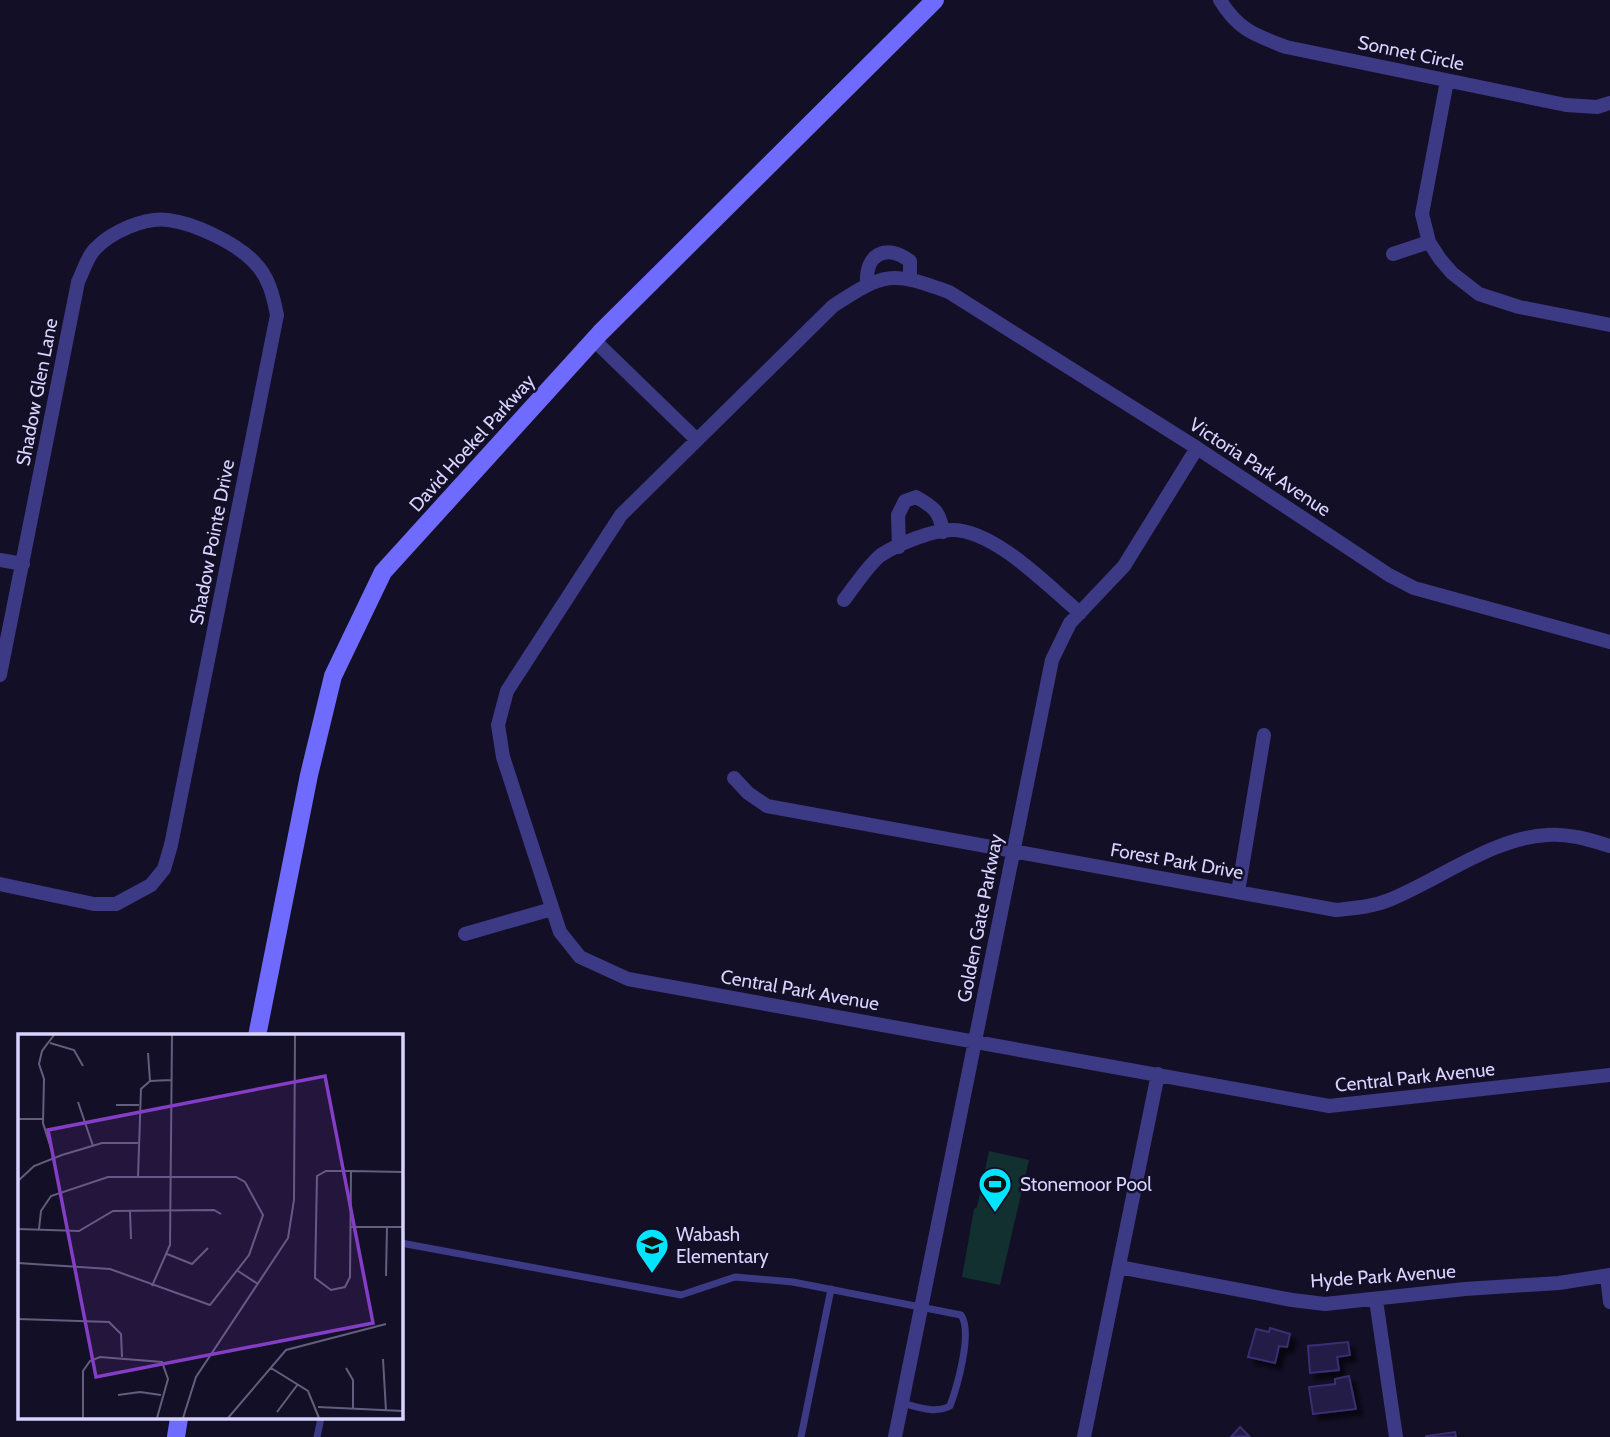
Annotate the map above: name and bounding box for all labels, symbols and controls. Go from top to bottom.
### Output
street label: Sonnet Circle [1356,31,1466,76]
street label: Shadow Glen Lane [11,316,63,468]
street label: David Hoekel Parkway [404,369,540,516]
street label: Victoria Park Avenue [1185,413,1335,521]
street label: Shadow Pointe Drive [185,457,239,627]
street label: Golden Gate Parkway [952,831,1008,1004]
street label: Forest Park Drive [1109,838,1246,884]
street label: Central Park Avenue [719,965,881,1015]
inset map [18,1034,402,1420]
street label: Central Park Avenue [1334,1057,1496,1097]
sports icon: Stonemoor Pool [976,1165,1014,1214]
place label: Stonemoor Pool [1020,1173,1152,1196]
place label: Wabash Elementary [676,1223,769,1268]
school or university icon: Wabash Elementary [633,1226,671,1275]
street label: Hyde Park Avenue [1309,1259,1457,1293]

